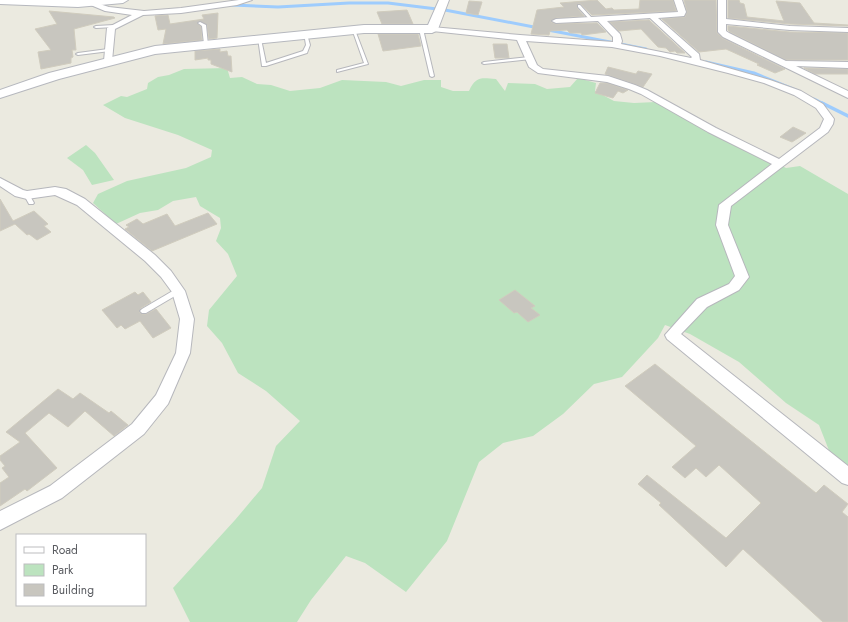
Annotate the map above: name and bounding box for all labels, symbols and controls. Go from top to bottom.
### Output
legend [16,534,146,606]
text: Road [52,541,78,559]
text: Park [52,561,74,579]
text: Building [52,581,94,599]

